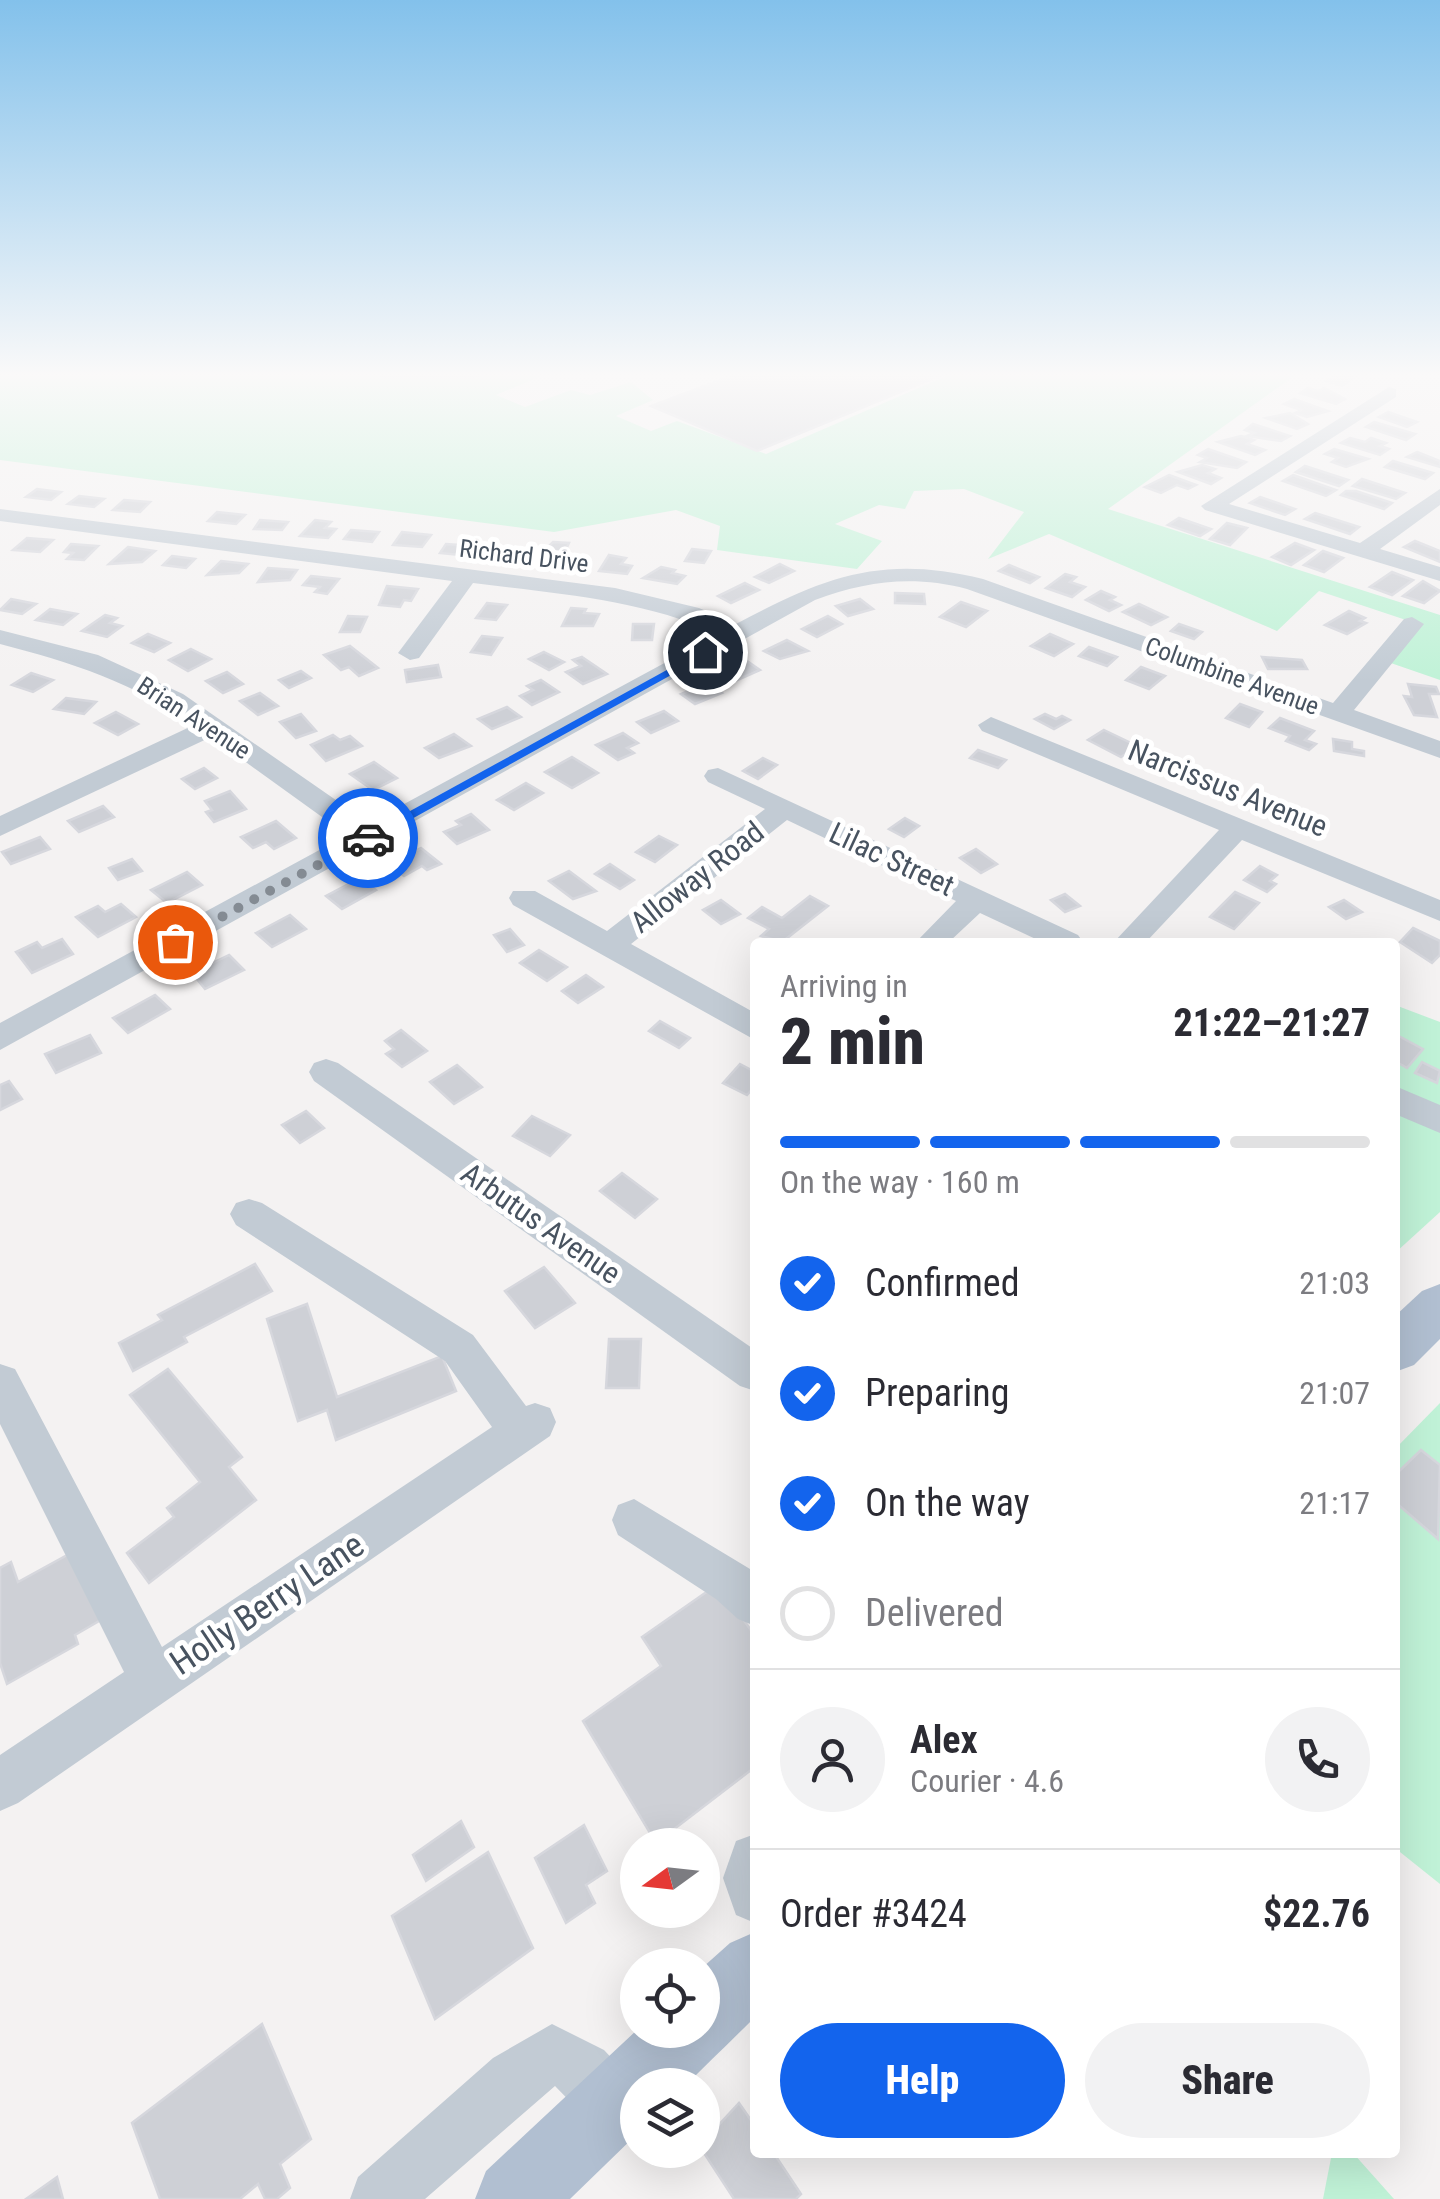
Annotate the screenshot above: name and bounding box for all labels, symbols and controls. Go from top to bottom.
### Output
street label: Richard Drive [458,534,590,578]
pin [663,610,748,695]
icon: home [678,625,733,680]
street label: Columbine Avenue [1141,631,1323,721]
street label: Brian Avenue [132,671,256,765]
street label: Narcissus Avenue [1123,732,1333,844]
courier [318,788,418,888]
icon: car [341,811,396,866]
street label: Alloway Road [623,814,771,940]
street label: Lilac Street [824,815,960,903]
pin [133,900,218,985]
icon: bag [148,915,203,970]
text: Arriving in [780,967,908,1005]
text: 21:22–21:27 [1173,1001,1370,1045]
text: 2 min [780,1004,925,1080]
street label: Arbutus Avenue [455,1155,627,1291]
text: On the way · 160 m [780,1163,1020,1201]
icon: check [780,1256,835,1311]
text: Confirmed [865,1261,1020,1305]
text: 21:03 [1299,1264,1370,1302]
icon: check [780,1366,835,1421]
text: Preparing [865,1371,1010,1415]
text: 21:07 [1299,1374,1370,1412]
icon: check [780,1476,835,1531]
text: On the way [865,1481,1030,1525]
text: 21:17 [1299,1484,1370,1522]
street label: Holly Berry Lane [162,1524,372,1684]
text: Delivered [865,1591,1004,1635]
button: person [780,1707,885,1812]
button: phone [1265,1707,1370,1812]
text: Alex [910,1718,978,1762]
text: Courier · 4.6 [910,1762,1064,1800]
north arrow [620,1828,720,1928]
map controls [620,1828,720,2168]
text: Order #3424 [780,1892,967,1936]
text: $22.76 [1263,1892,1370,1936]
button: locate [620,1948,720,2048]
button: Help [780,2023,1065,2138]
button: Share [1085,2023,1370,2138]
button: layers [620,2068,720,2168]

